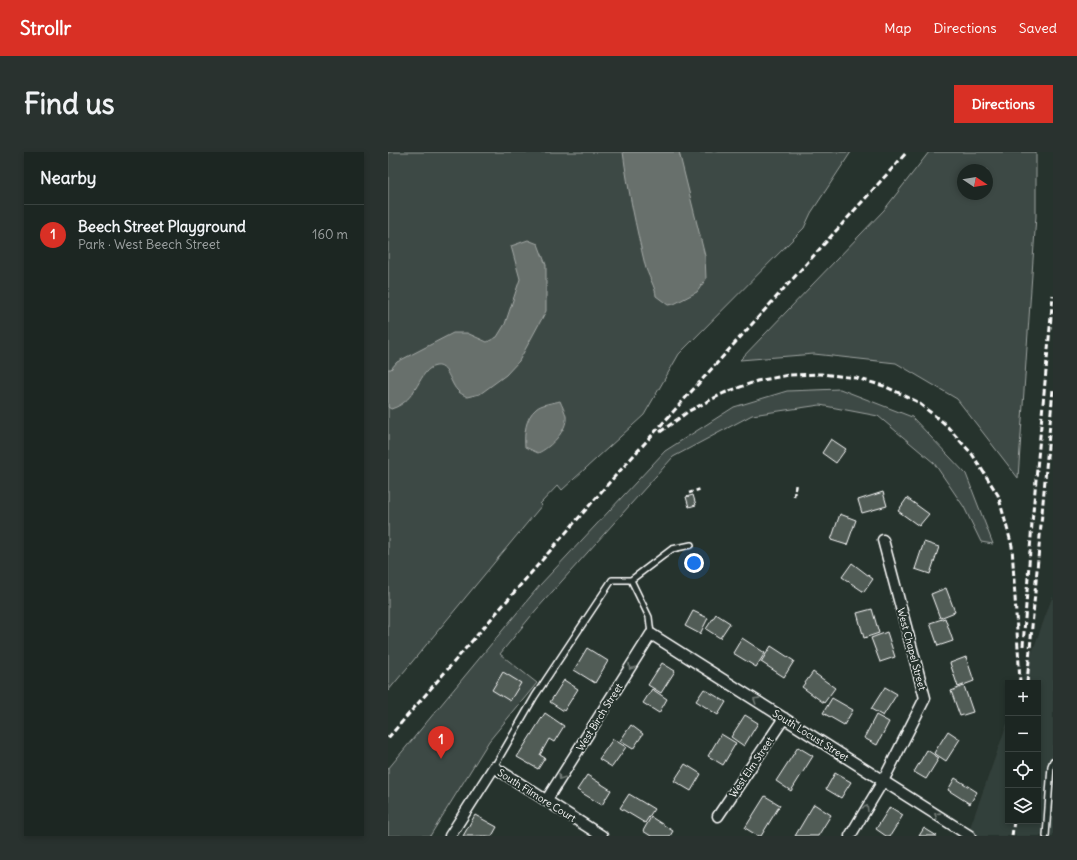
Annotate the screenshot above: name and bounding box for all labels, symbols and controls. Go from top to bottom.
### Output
text: Strollr [20,16,71,40]
text: Map [884,19,911,37]
text: Directions [933,19,997,37]
text: Saved [1019,19,1057,37]
button: Directions [954,85,1053,123]
text: Find us [24,86,115,122]
north arrow [957,164,993,200]
text: Nearby [40,167,96,189]
text: Beech Street Playground [78,217,246,236]
text: 1 [50,226,56,243]
text: 160 m [312,226,348,243]
text: Park · West Beech Street [78,236,220,253]
your location [684,553,704,573]
street label: West Chapel Street [894,606,929,692]
one-way arrow [628,663,635,670]
map controls [1005,680,1041,824]
button: + [1005,680,1041,716]
street label: West Birch Street [573,681,626,753]
one-way arrow [753,698,760,705]
street label: South Locust Street [770,707,852,764]
button: − [1005,716,1041,752]
pin: 1 [428,726,454,759]
street label: West Elm Street [726,734,777,800]
button: locate [1005,752,1041,788]
street label: South Filmore Court [495,766,579,825]
one-way arrow [559,773,566,780]
button: layers [1005,788,1041,824]
one-way arrow [862,805,869,812]
one-way arrow [934,812,941,820]

